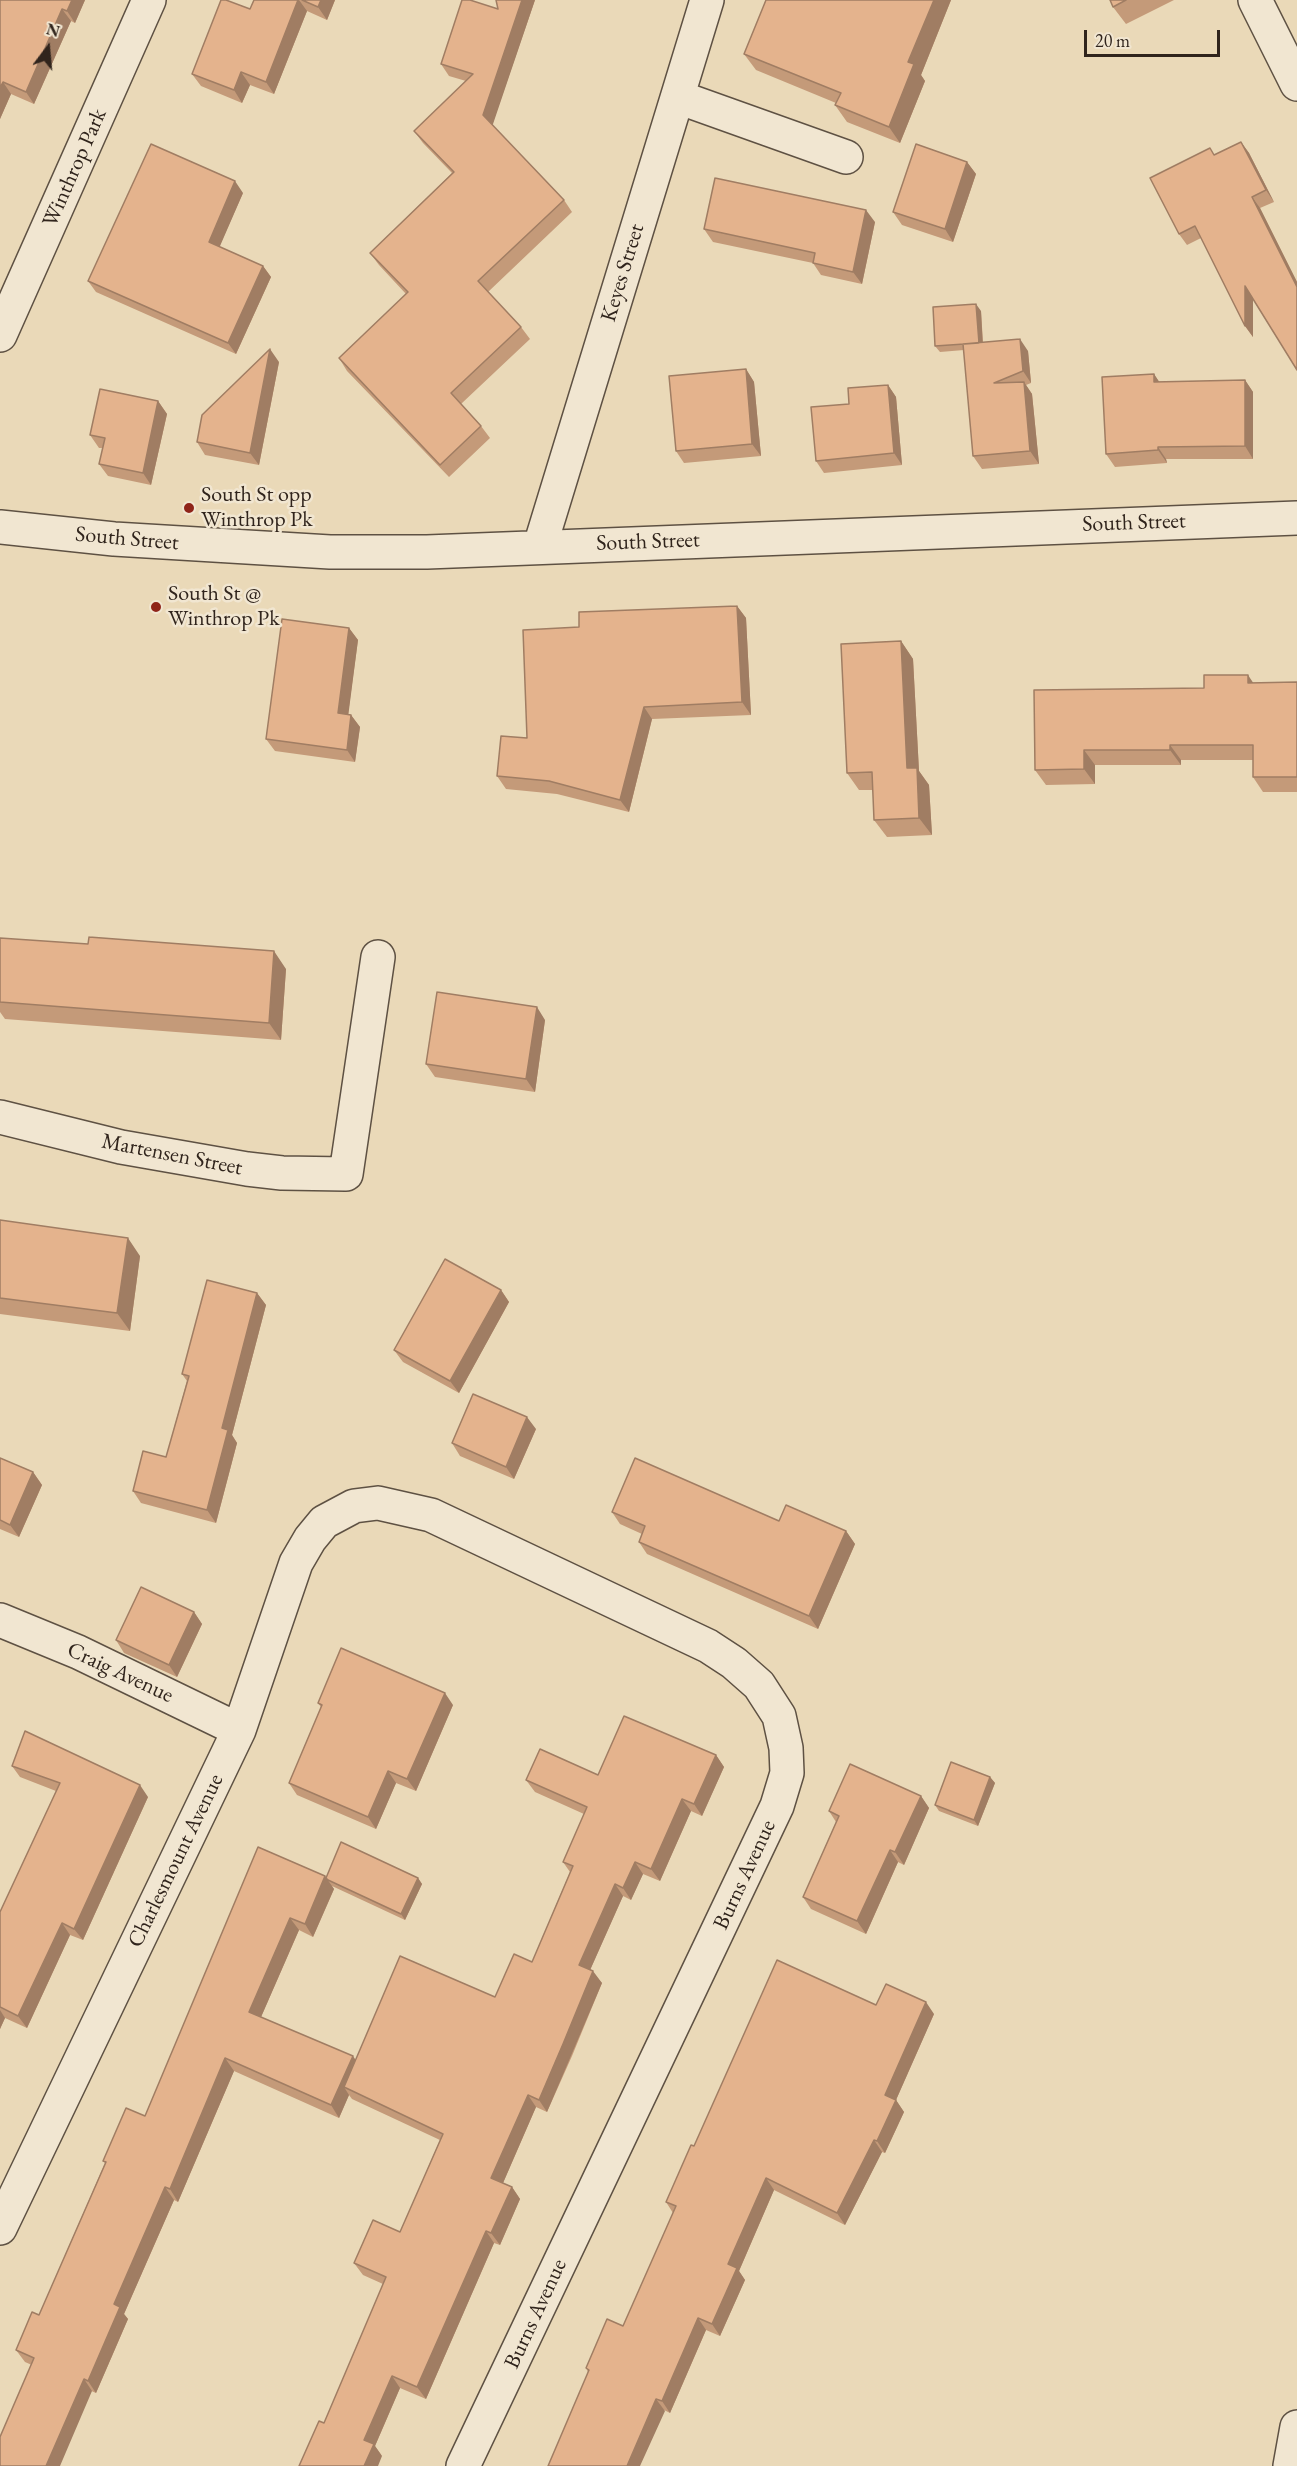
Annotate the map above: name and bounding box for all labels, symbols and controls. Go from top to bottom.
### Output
north arrow [18,18,78,78]
text: N [44,18,62,42]
scale bar [1087,18,1224,56]
text: 20 m [1095,29,1130,52]
street label: Winthrop Park [37,105,113,231]
street label: Keyes Street [596,221,650,325]
place label: South St opp Winthrop Pk [201,482,312,534]
marker: South St opp Winthrop Pk [182,501,196,515]
street label: South Street [1082,508,1186,538]
street label: South Street [74,521,180,557]
street label: South Street [596,527,700,557]
place label: South St @ Winthrop Pk [168,581,279,632]
marker: South St @ Winthrop Pk [149,600,163,614]
street label: Martensen Street [99,1128,245,1182]
street label: Craig Avenue [63,1637,177,1709]
street label: Charlesmount Avenue [123,1770,229,1952]
street label: Burns Avenue [708,1816,782,1934]
street label: Burns Avenue [499,2255,573,2373]

